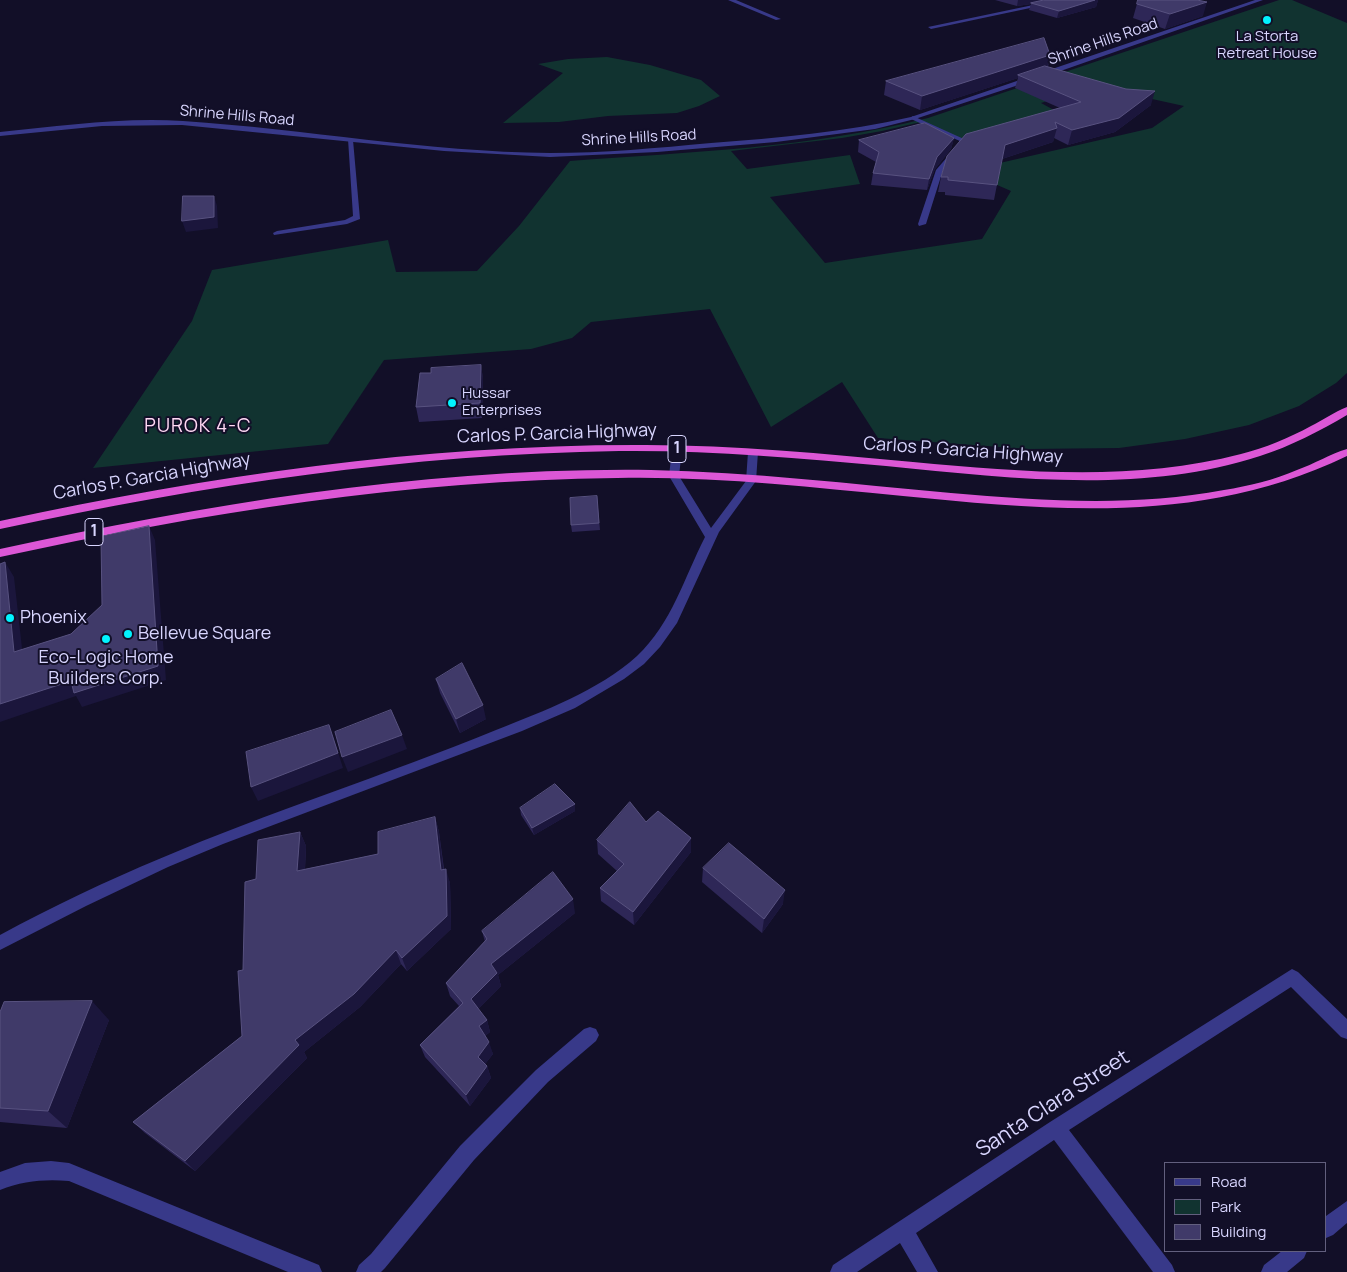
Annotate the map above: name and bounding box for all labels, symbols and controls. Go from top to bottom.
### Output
marker: La Storta Retreat House [1261,14,1273,26]
street label: Shrine Hills Road [1046,15,1160,69]
place label: La Storta Retreat House [1217,28,1317,63]
street label: Shrine Hills Road [179,102,295,130]
street label: Shrine Hills Road [581,126,697,150]
place label: Hussar Enterprises [462,385,542,420]
marker: Hussar Enterprises [446,397,458,409]
district label: PUROK 4-C [143,416,253,438]
street label: Carlos P. Garcia Highway [457,420,657,448]
street label: Carlos P. Garcia Highway [863,433,1063,469]
road number: 1 [668,436,686,462]
street label: Carlos P. Garcia Highway [52,449,252,505]
road number: 1 [85,518,103,546]
place label: Phoenix [20,607,87,629]
marker: Phoenix [4,612,16,624]
place label: Bellevue Square [138,623,271,645]
marker: Bellevue Square [122,628,134,640]
marker: Eco-Logic Home Builders Corp. [100,633,112,645]
place label: Eco-Logic Home Builders Corp. [38,647,174,690]
street label: Santa Clara Street [972,1045,1134,1163]
legend [1164,1162,1327,1252]
text: Road [1211,1171,1247,1192]
text: Park [1211,1196,1241,1217]
text: Building [1211,1221,1266,1242]

